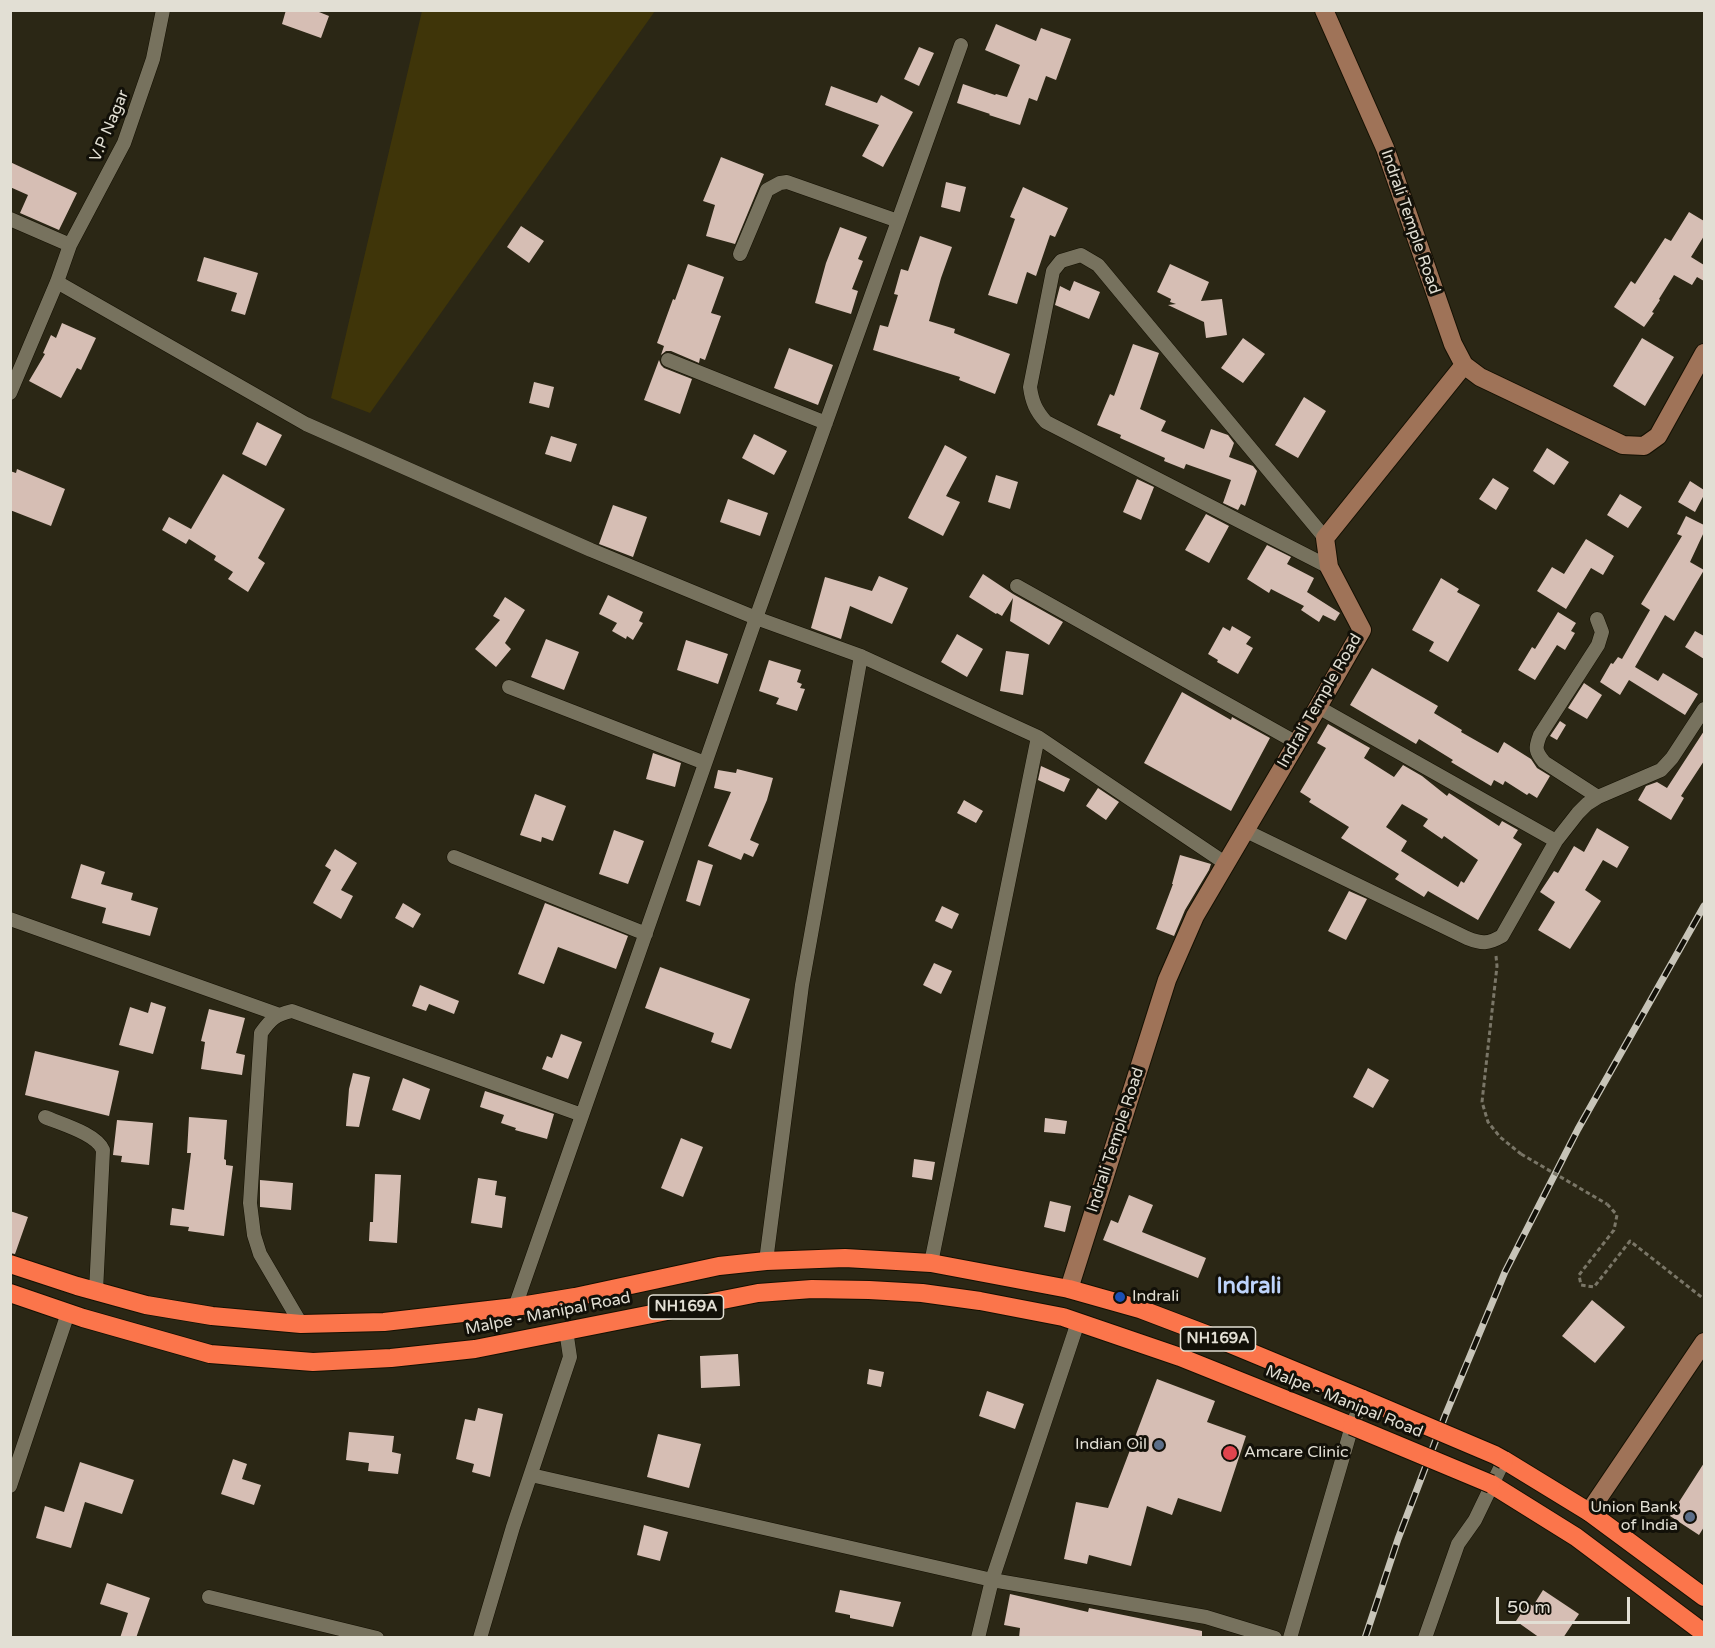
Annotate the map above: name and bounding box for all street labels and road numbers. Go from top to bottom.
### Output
street label: V.P Nagar [86,87,134,165]
street label: Indrali Temple Road [1376,147,1444,297]
street label: Indrali Temple Road [1274,631,1366,771]
street label: Indrali Temple Road [1083,1065,1149,1215]
street label: Malpe - Manipal Road [464,1289,632,1339]
road number: NH169A [648,1295,724,1319]
road number: NH169A [1180,1327,1256,1351]
street label: Malpe - Manipal Road [1262,1362,1426,1442]

